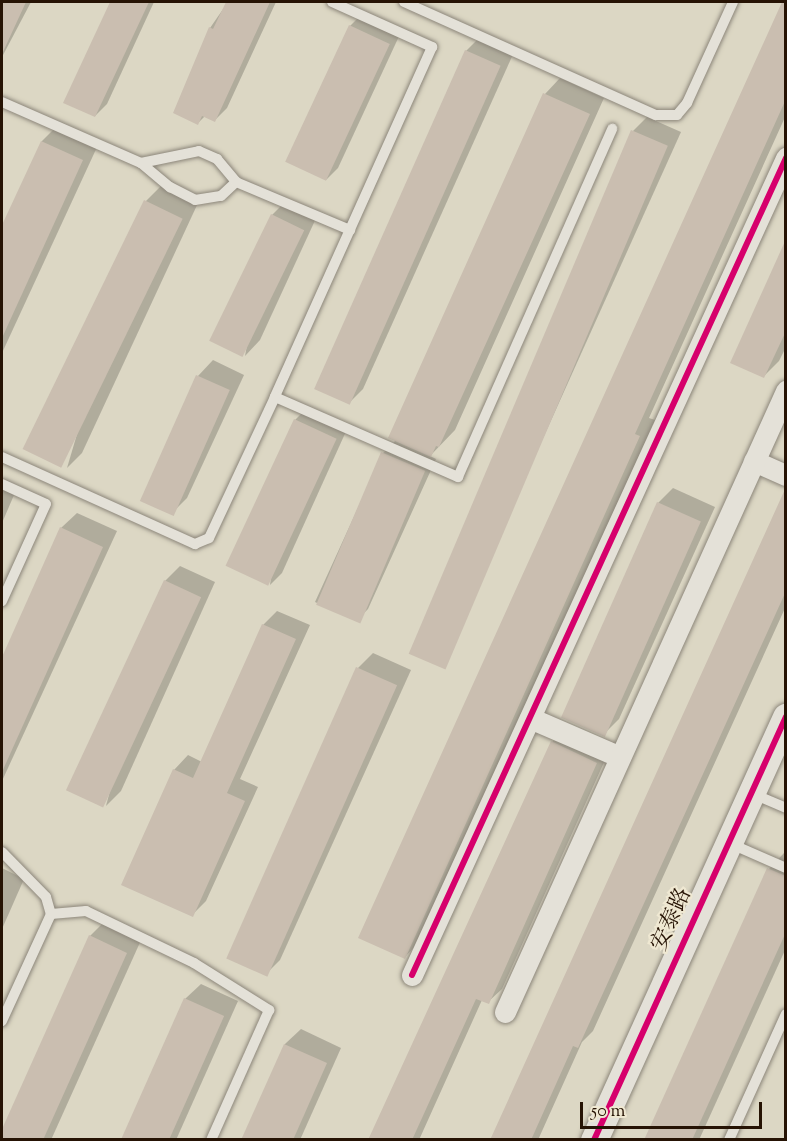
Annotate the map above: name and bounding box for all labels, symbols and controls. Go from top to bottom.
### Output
street label: 安泰路 [648,884,698,956]
scale bar [583,1090,764,1128]
text: 50 m [591,1099,625,1125]

